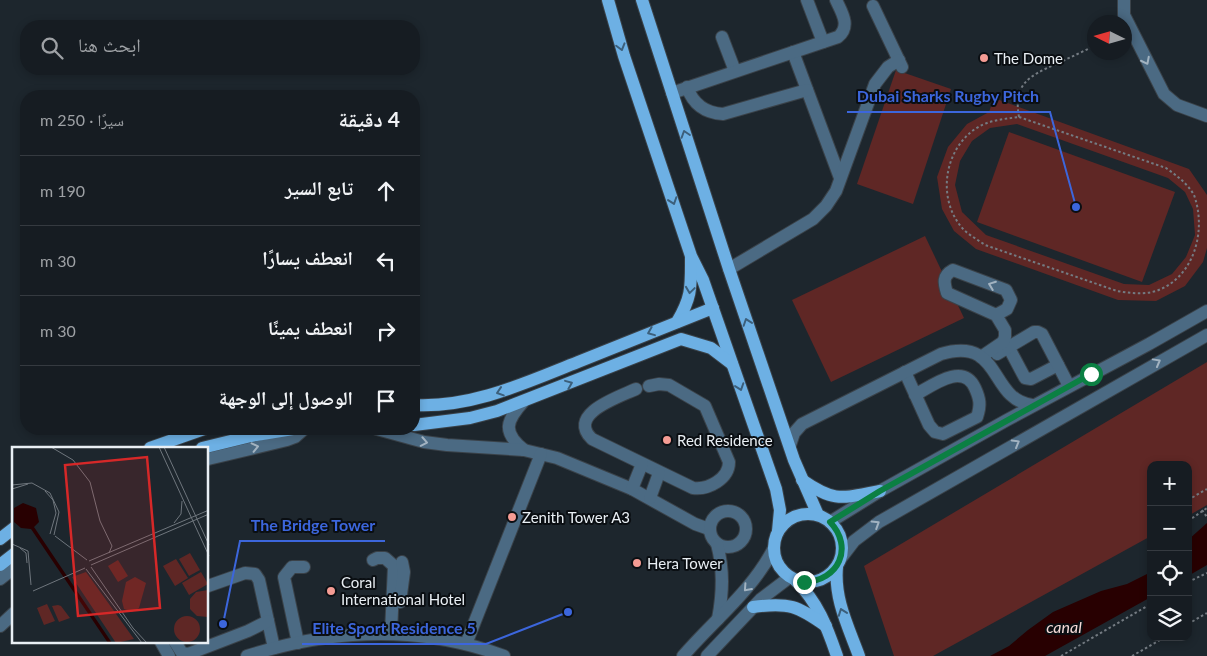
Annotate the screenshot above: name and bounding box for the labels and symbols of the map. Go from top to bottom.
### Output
north arrow [1087,15,1132,60]
one-way arrow [616,42,626,50]
place label: The Dome [994,49,1063,67]
marker: The Dome [978,52,990,64]
one-way arrow [1140,56,1150,65]
callout: Dubai Sharks Rugby Pitch [847,81,1050,112]
text: Dubai Sharks Rugby Pitch [857,86,1039,105]
one-way arrow [681,130,691,139]
one-way arrow [667,196,677,205]
one-way arrow [988,281,997,291]
one-way arrow [685,287,696,295]
one-way arrow [743,318,753,326]
one-way arrow [647,326,656,337]
one-way arrow [1152,359,1161,369]
route start [1080,363,1103,386]
one-way arrow [564,380,572,390]
one-way arrow [734,382,744,390]
one-way arrow [496,387,505,397]
place label: Red Residence [677,431,773,449]
marker: Red Residence [661,434,673,446]
one-way arrow [419,436,428,446]
one-way arrow [1011,439,1020,449]
one-way arrow [250,442,259,453]
inset map [12,447,209,644]
place label: Zenith Tower A3 [522,508,630,526]
callout: The Bridge Tower [240,510,385,541]
marker: Zenith Tower A3 [506,511,518,523]
text: The Bridge Tower [251,515,375,534]
one-way arrow [870,521,879,531]
place label: Hera Tower [647,554,723,572]
marker: Hera Tower [631,557,643,569]
route end [793,571,816,594]
place label: Coral International Hotel [341,573,465,608]
one-way arrow [744,583,753,592]
marker: Coral International Hotel [325,585,337,597]
one-way arrow [838,609,848,617]
callout: Elite Sport Residence 5 [302,613,486,644]
water label: canal [1046,617,1082,636]
text: Elite Sport Residence 5 [312,618,476,637]

